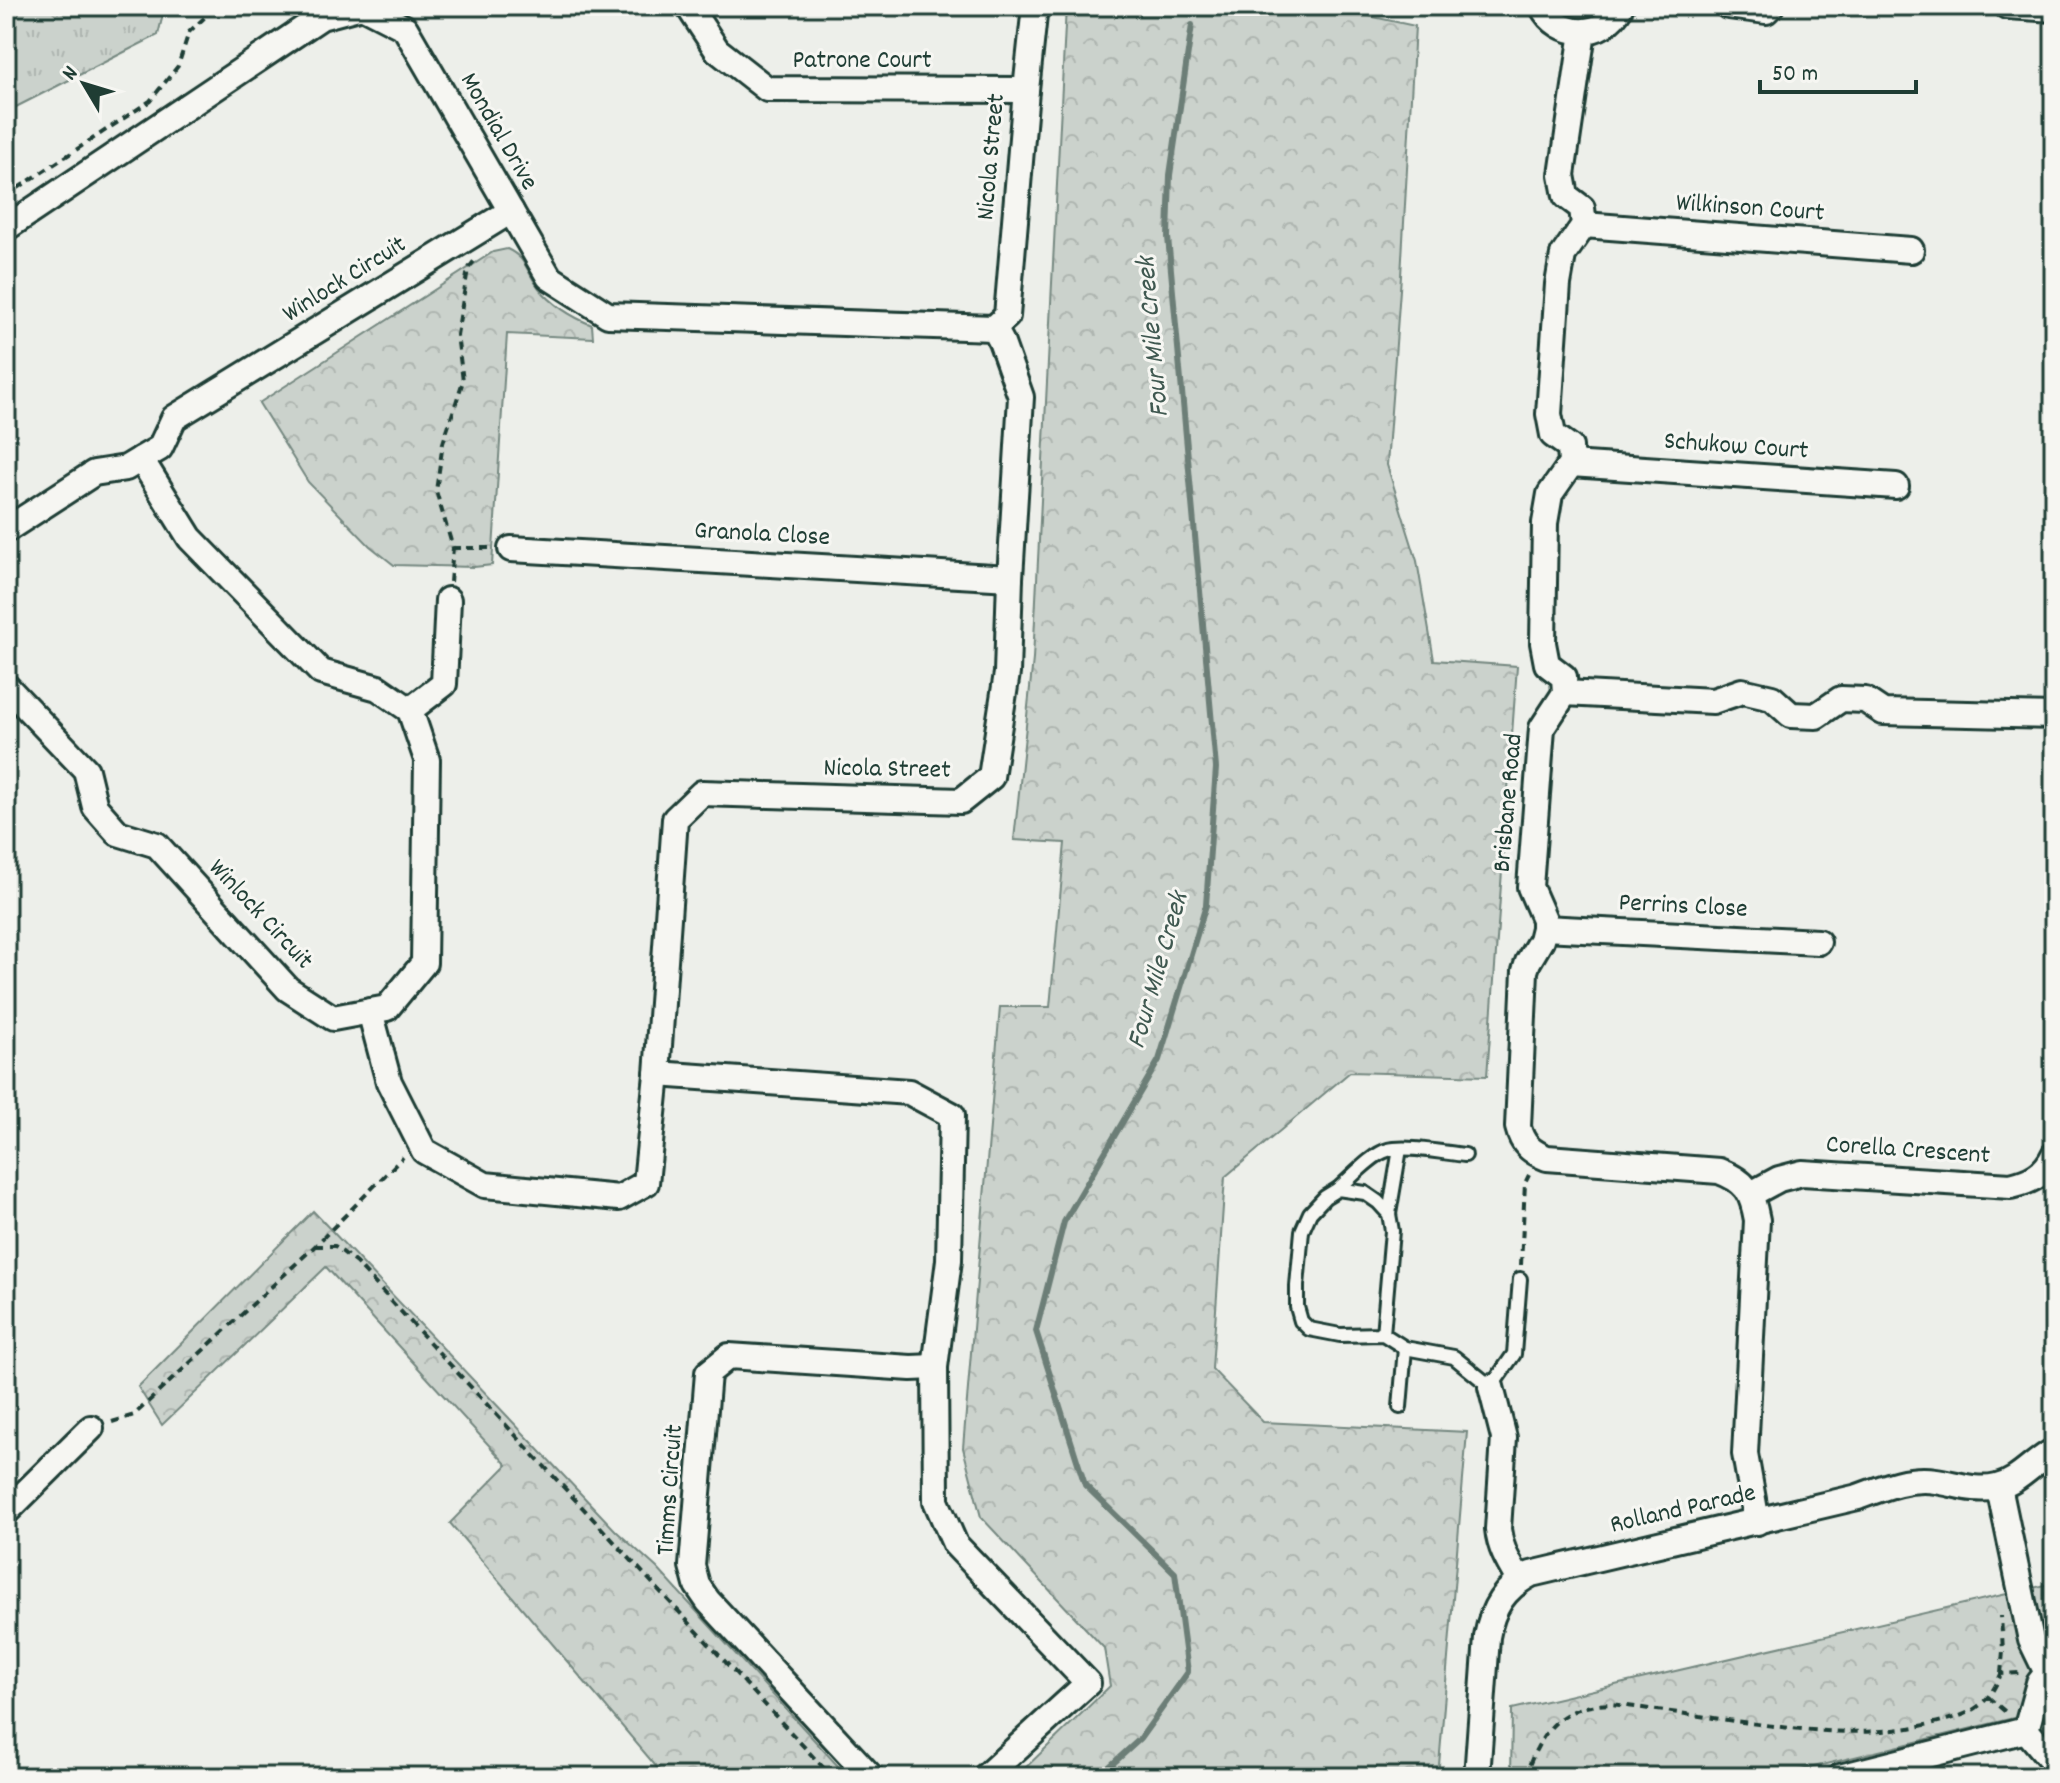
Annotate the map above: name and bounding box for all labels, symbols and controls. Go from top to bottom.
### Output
street label: Patrone Court [792,43,932,80]
north arrow [44,44,124,124]
scale bar [1760,44,1916,94]
text: 50 m [1772,58,1818,92]
text: N [55,60,87,88]
street label: Mondial Drive [449,66,547,198]
street label: Nicola Street [968,92,1016,222]
street label: Wilkinson Court [1675,185,1826,233]
street label: Winlock Circuit [276,227,414,333]
water label: Four Mile Creek [1128,253,1182,419]
street label: Schukow Court [1662,423,1810,471]
street label: Granola Close [693,513,831,557]
street label: Brisbane Road [1485,732,1533,874]
street label: Nicola Street [823,750,951,790]
street label: Winlock Circuit [199,851,321,979]
street label: Perrins Close [1618,885,1748,929]
water label: Four Mile Creek [1119,886,1202,1054]
street label: Corella Crescent [1825,1127,1992,1175]
street label: Timms Circuit [648,1423,694,1557]
street label: Rolland Parade [1607,1475,1759,1545]

